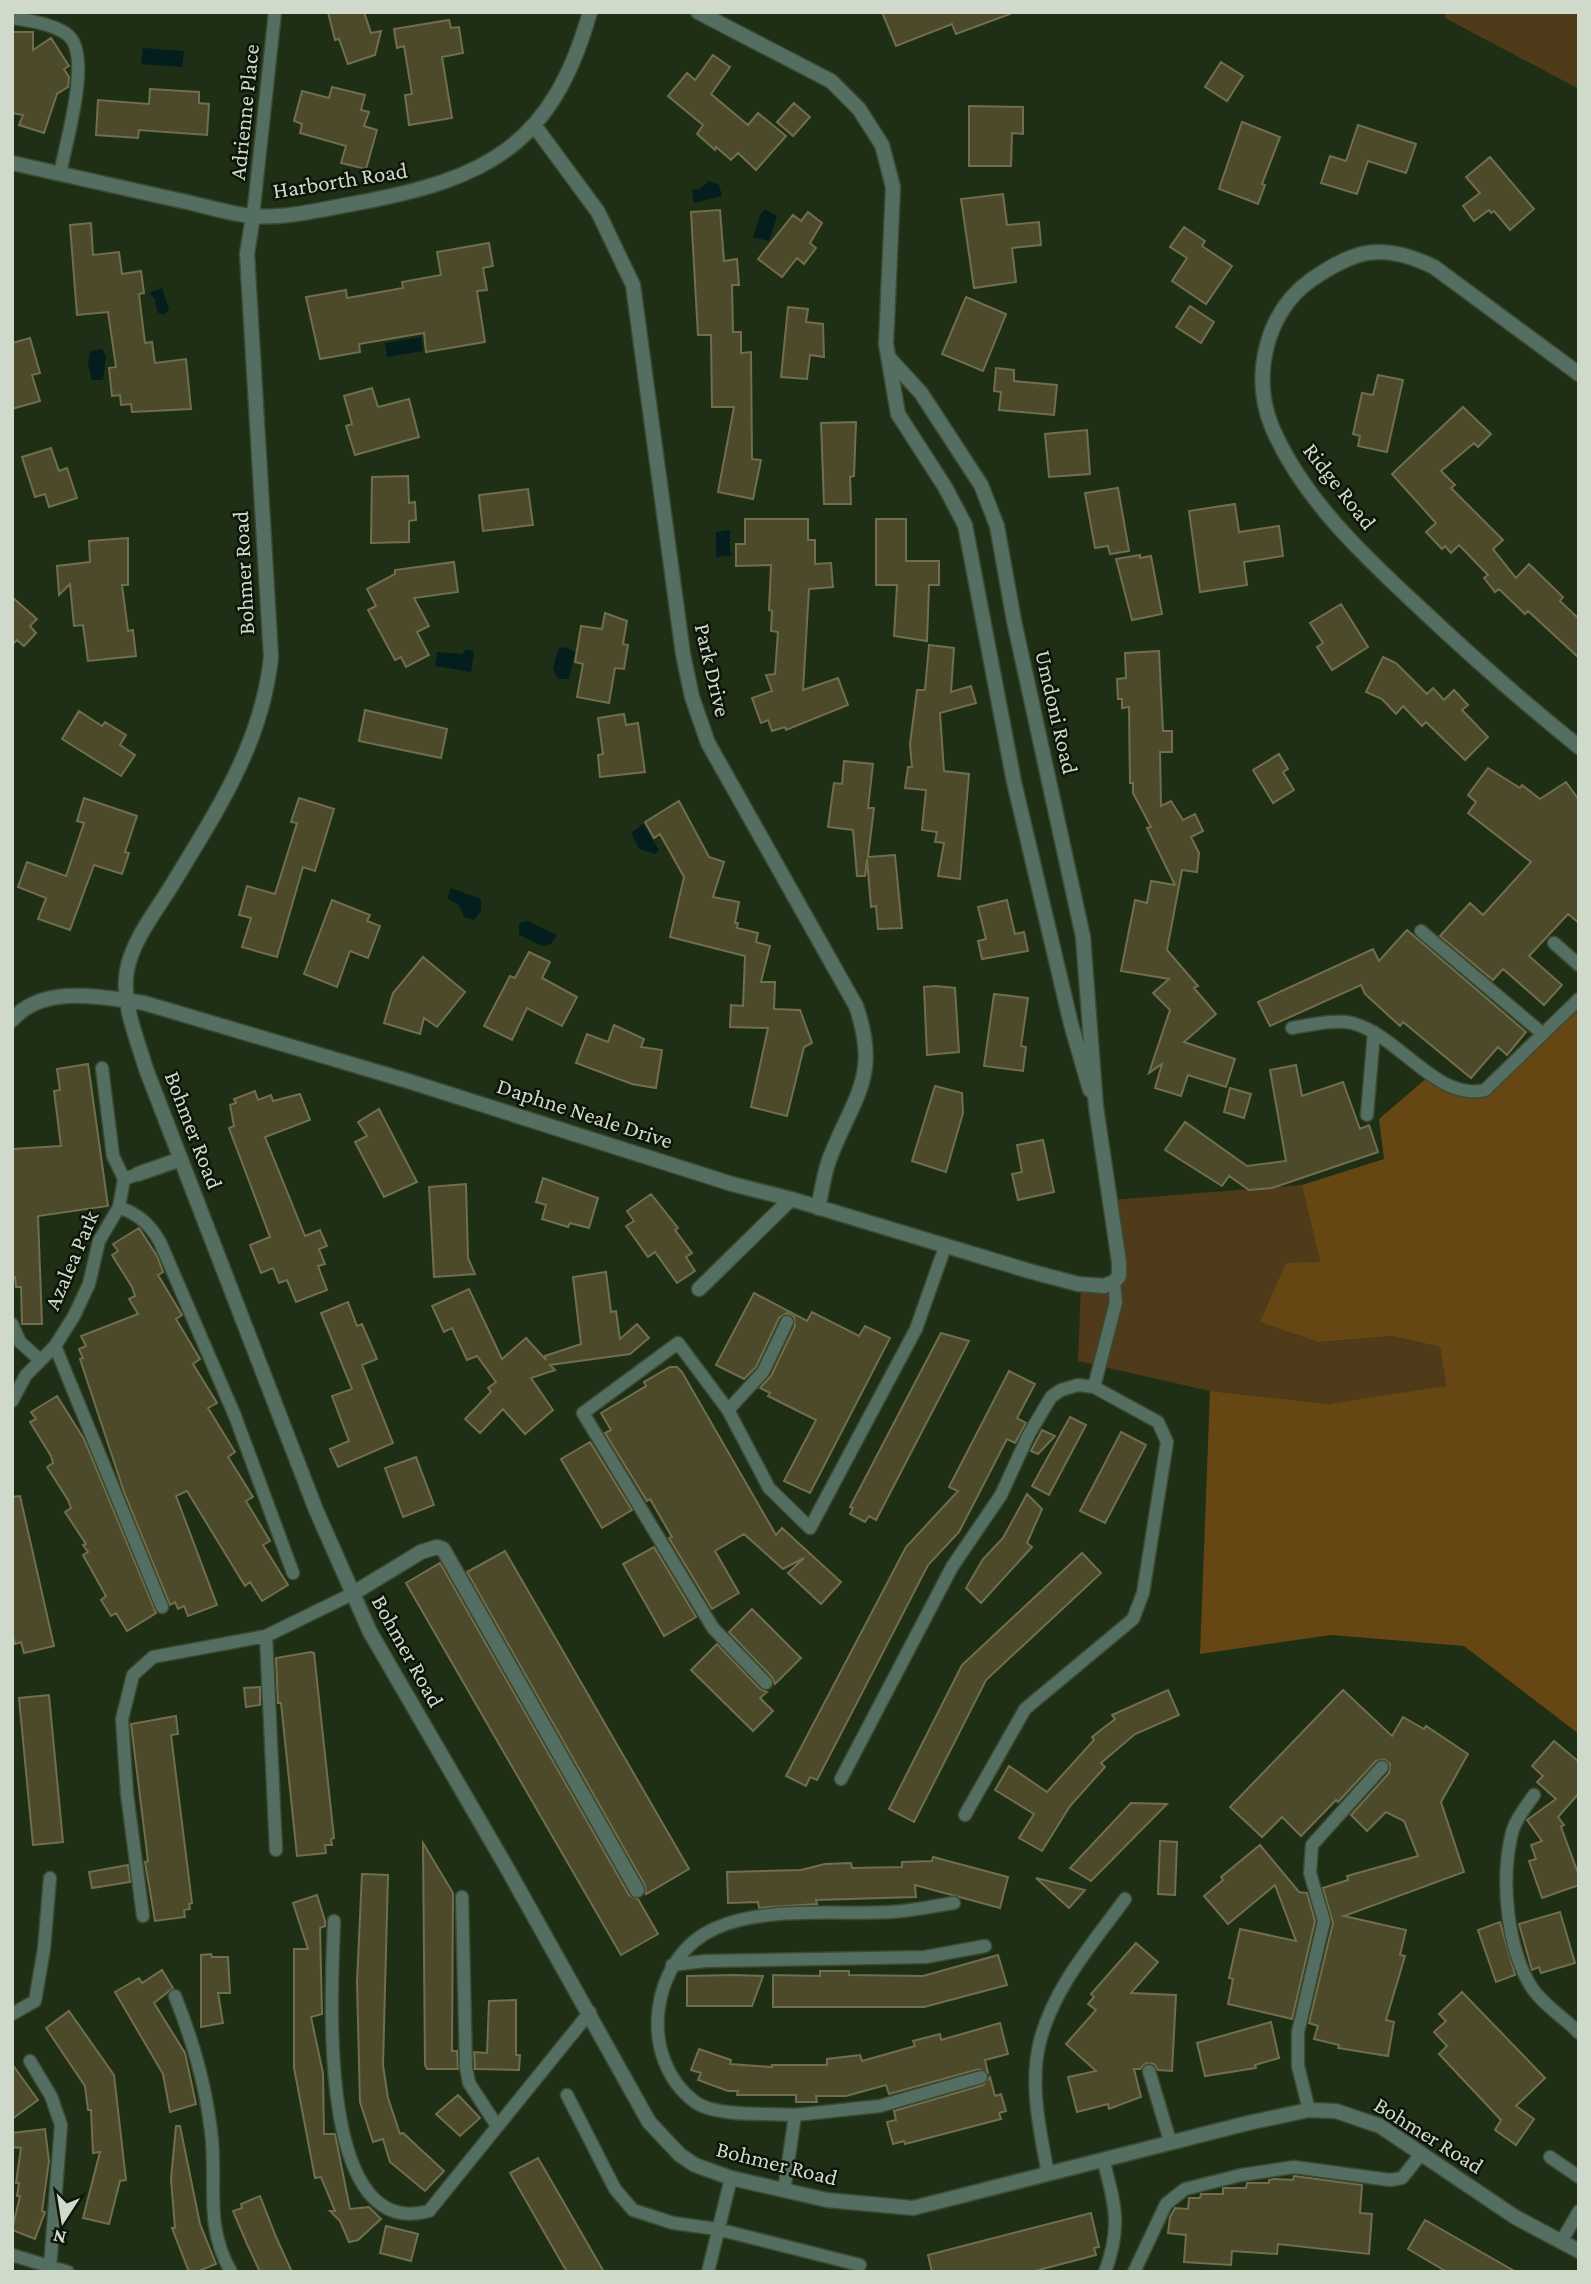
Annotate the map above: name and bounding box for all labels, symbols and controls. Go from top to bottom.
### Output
street label: Adrienne Place [224,43,264,181]
street label: Harborth Road [271,157,409,203]
street label: Ridge Road [1298,437,1382,535]
street label: Bohmer Road [227,510,259,636]
street label: Park Drive [690,621,736,719]
street label: Umdoni Road [1030,648,1084,776]
street label: Bohmer Road [160,1067,228,1193]
street label: Daphne Neale Drive [494,1072,676,1154]
street label: Azalea Park [38,1206,104,1314]
street label: Bohmer Road [367,1590,449,1712]
street label: Bohmer Road [1370,2091,1488,2179]
street label: Bohmer Road [714,2135,840,2191]
north arrow [28,2186,98,2256]
text: N [51,2226,68,2249]

